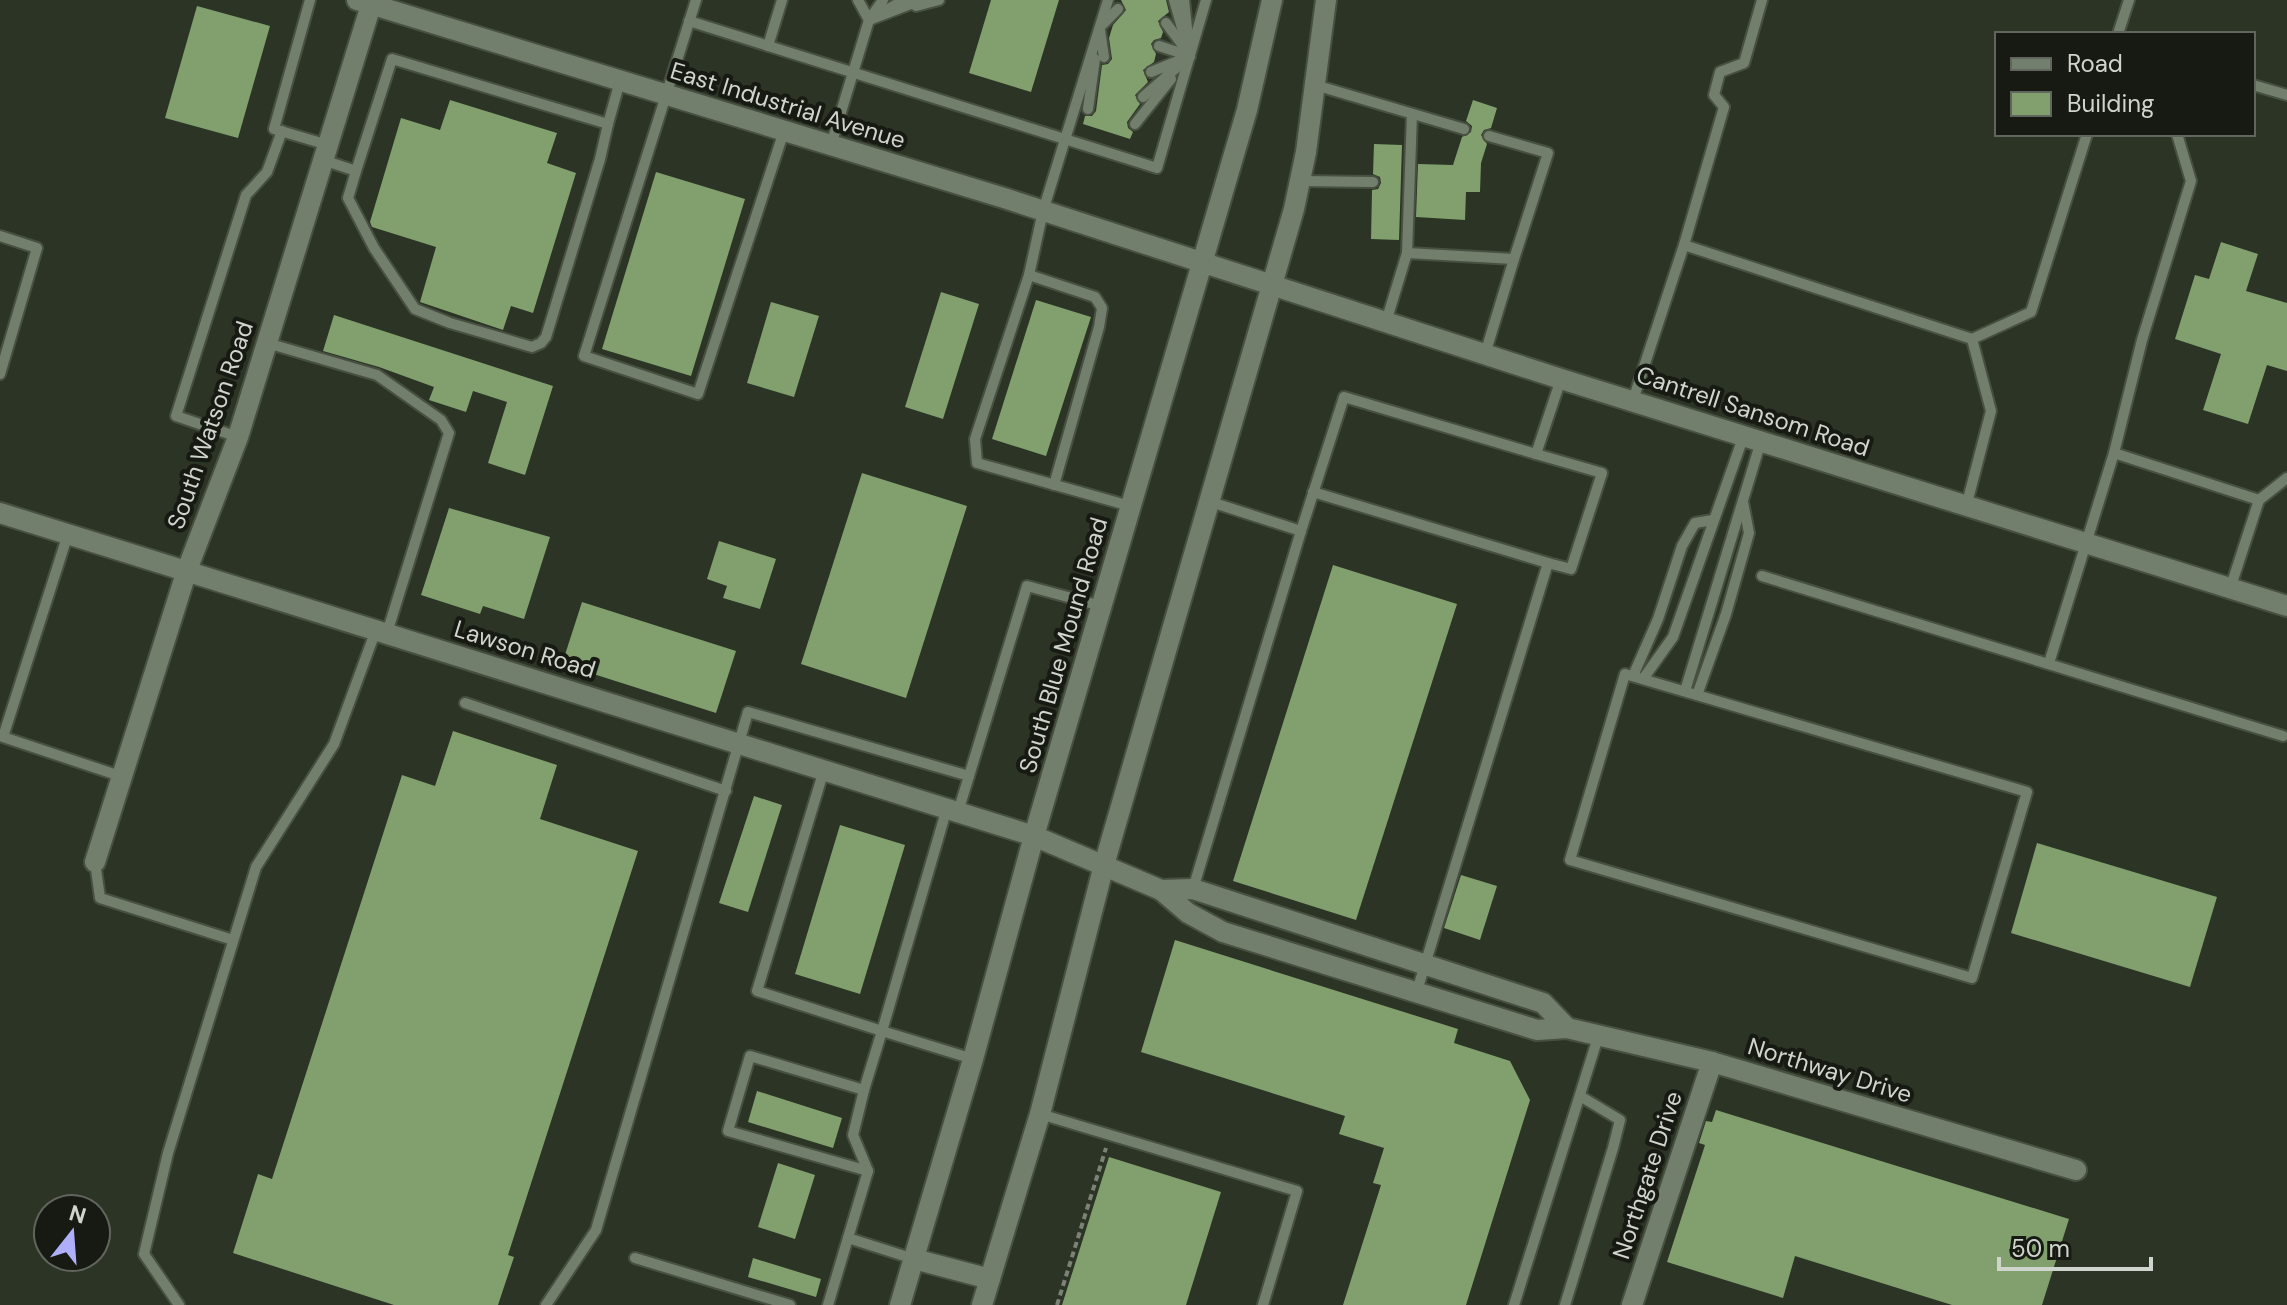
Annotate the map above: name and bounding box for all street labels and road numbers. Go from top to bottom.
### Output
street label: East Industrial Avenue [667,55,909,155]
street label: South Watson Road [160,317,260,533]
street label: Cantrell Sansom Road [1633,359,1873,463]
street label: South Blue Mound Road [1012,514,1114,776]
street label: Lawson Road [451,613,599,685]
street label: Northway Drive [1744,1030,1916,1110]
street label: Northgate Drive [1605,1087,1689,1263]

